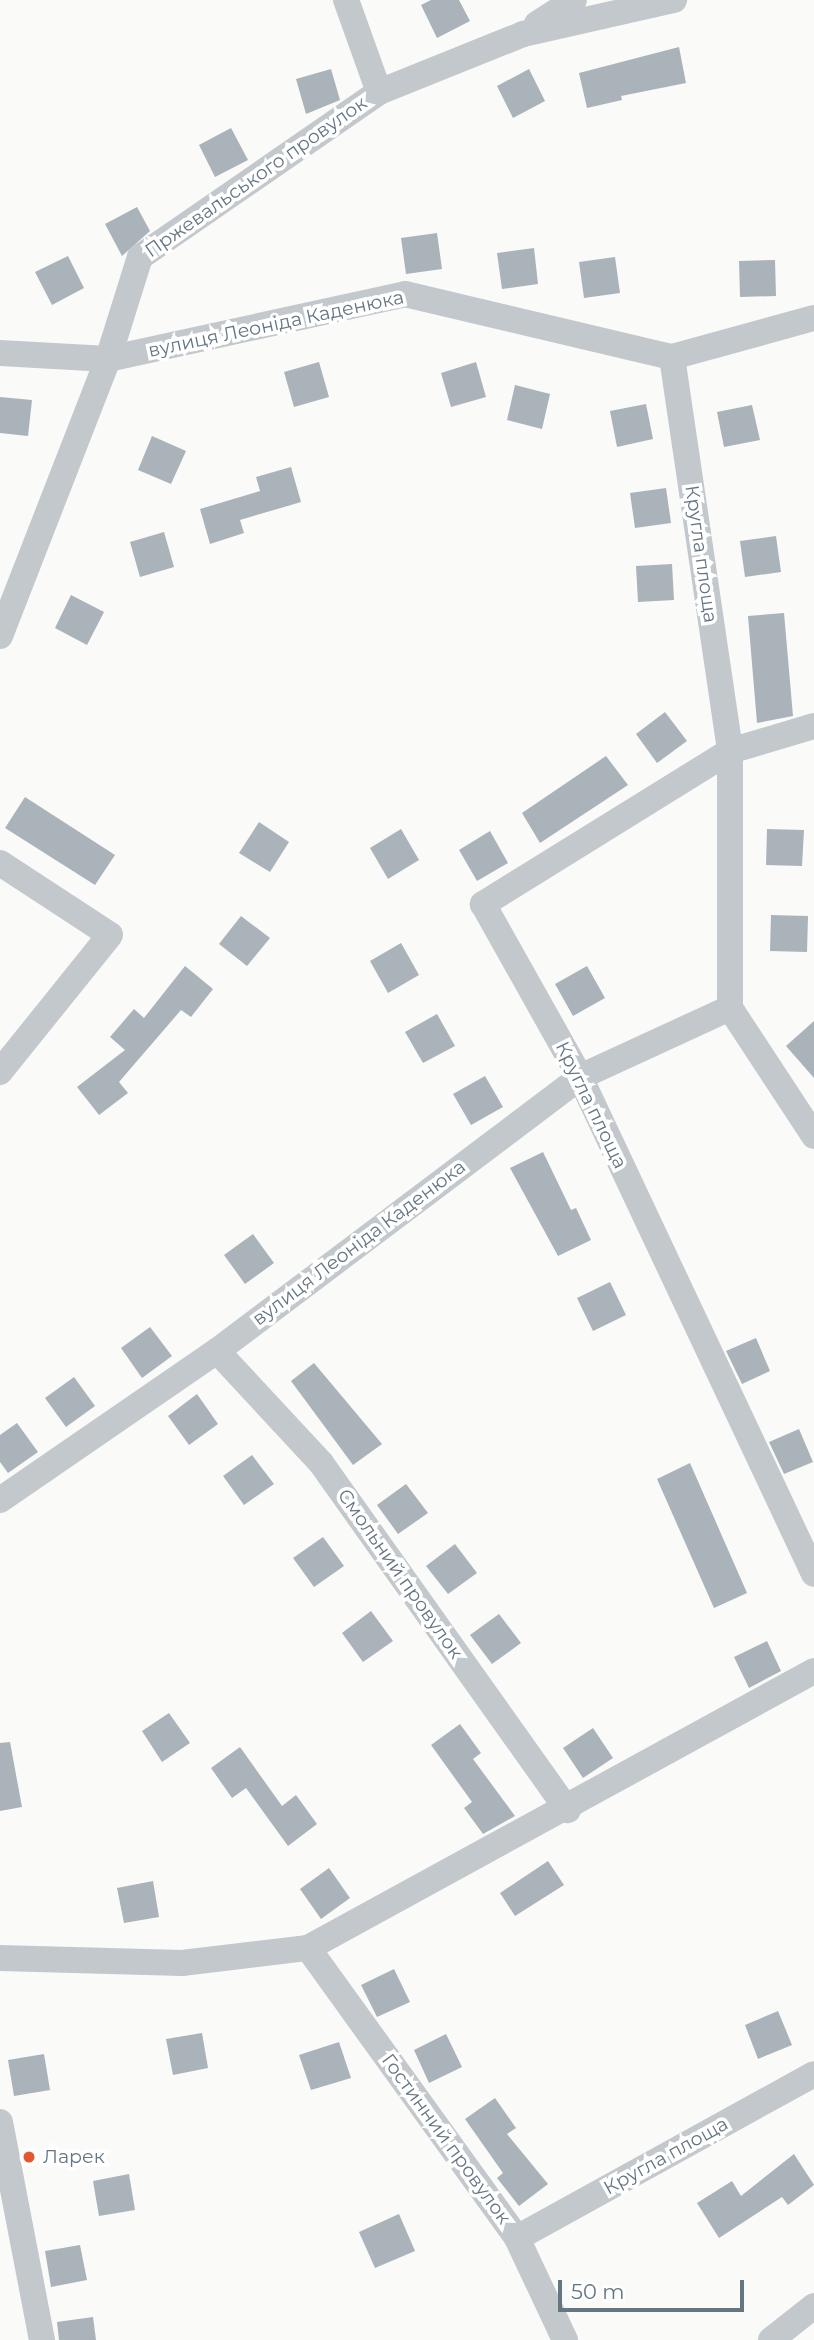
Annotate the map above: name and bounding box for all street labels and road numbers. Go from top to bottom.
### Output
street label: Пржевальського провулок [141,92,371,262]
street label: вулиця Леоніда Каденюка [146,286,406,362]
street label: Кругла площа [680,484,722,624]
street label: Кругла площа [550,1038,632,1172]
street label: вулиця Леоніда Каденюка [248,1155,470,1331]
street label: Смольний провулок [333,1485,467,1663]
street label: Гостинний провулок [377,2049,515,2229]
street label: Кругла площа [600,2112,732,2200]

